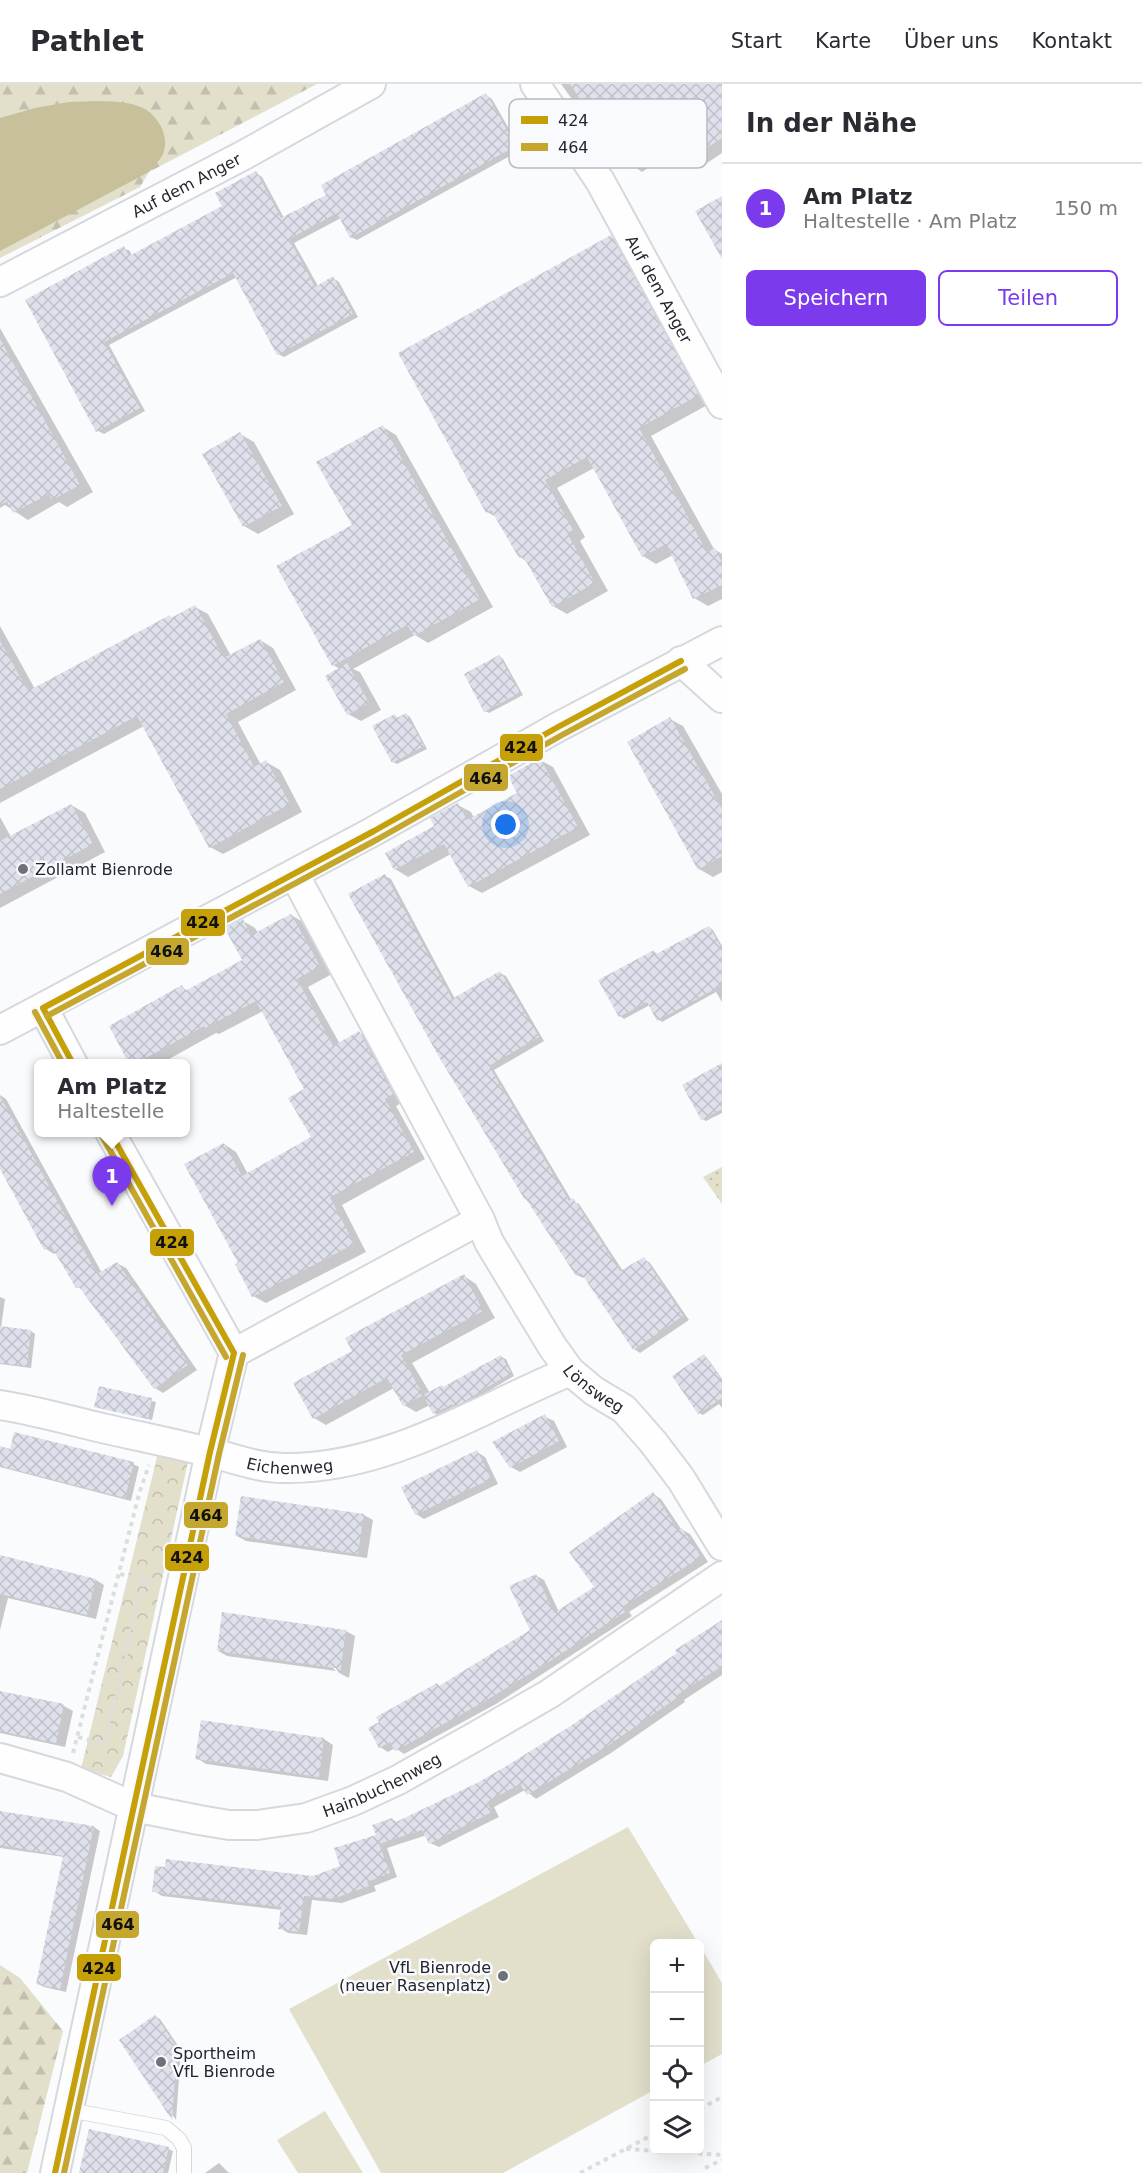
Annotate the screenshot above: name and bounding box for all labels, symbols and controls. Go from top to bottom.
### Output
text: Pathlet [30,25,144,58]
text: Start [731,29,782,53]
text: Karte [815,29,871,53]
text: Über uns [904,29,999,53]
text: Kontakt [1032,29,1112,53]
legend [509,99,707,168]
text: In der Nähe [746,108,917,138]
text: 424 [558,111,589,130]
text: 464 [558,138,589,157]
street label: Auf dem Anger [129,149,245,222]
text: Am Platz [803,184,912,209]
text: 1 [759,196,772,220]
text: 150 m [1054,196,1118,220]
text: Haltestelle · Am Platz [803,209,1017,233]
street label: Auf dem Anger [622,232,696,347]
button: Speichern [746,270,926,326]
button: Teilen [938,270,1118,326]
line badge: 424 [499,733,544,762]
text: 424 [504,738,538,757]
line badge: 464 [463,763,509,792]
text: 464 [469,769,503,788]
your location [491,810,520,839]
place label: Zollamt Bienrode [35,860,173,879]
marker: Zollamt Bienrode [16,862,30,876]
line badge: 424 [180,908,226,937]
text: 424 [186,913,220,932]
line badge: 464 [145,937,190,966]
text: 464 [150,942,184,961]
popup [34,1059,190,1137]
text: Am Platz [57,1074,167,1099]
text: Haltestelle [57,1099,164,1123]
pin: 1 [92,1156,132,1206]
line badge: 424 [149,1228,195,1257]
text: 424 [155,1233,189,1252]
street label: Lönsweg [559,1362,627,1417]
street label: Eichenweg [245,1454,334,1478]
line badge: 464 [183,1501,229,1529]
text: 464 [189,1506,223,1525]
line badge: 424 [164,1543,210,1572]
text: 424 [170,1548,204,1567]
street label: Hainbuchenweg [320,1749,444,1821]
line badge: 464 [95,1910,140,1939]
text: 464 [101,1915,135,1934]
map controls [650,1939,704,2155]
button: + [650,1939,704,1993]
line badge: 424 [76,1953,122,1982]
place label: VfL Bienrode (neuer Rasenplatz) [339,1958,491,1995]
text: 424 [82,1959,116,1978]
marker: VfL Bienrode (neuer Rasenplatz) [496,1969,510,1983]
button: − [650,1993,704,2047]
place label: Sportheim VfL Bienrode [173,2044,275,2081]
button: locate [650,2047,704,2101]
marker: Sportheim VfL Bienrode [154,2055,168,2069]
button: layers [650,2101,704,2155]

